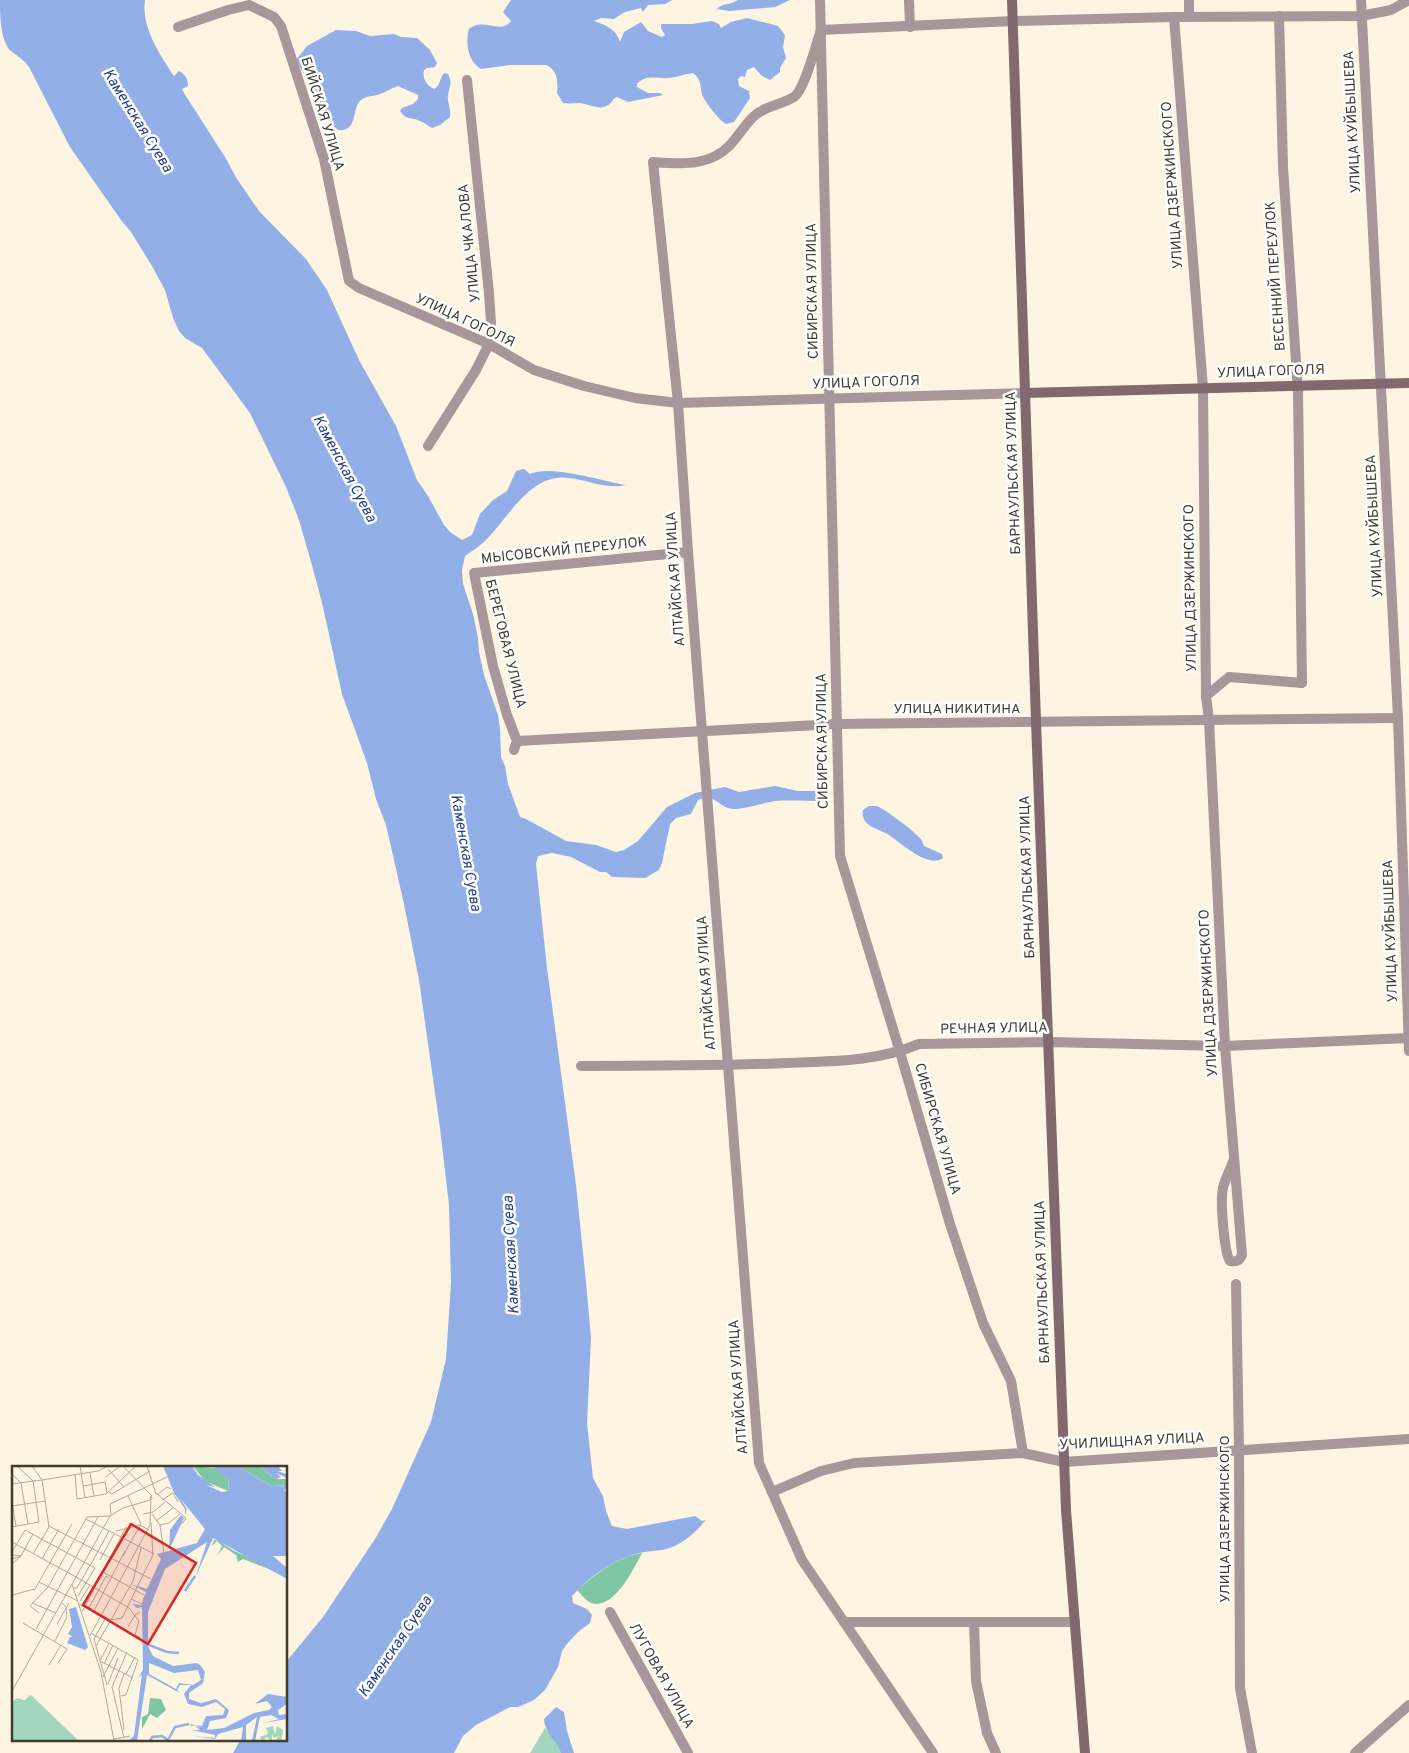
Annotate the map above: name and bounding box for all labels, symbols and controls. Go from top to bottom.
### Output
street label: УЛИЦА КУЙБЫШЕВА [1340,50,1365,194]
street label: БИЙСКАЯ УЛИЦА [297,55,348,173]
water label: Каменская Суева [98,66,177,177]
street label: УЛИЦА ДЗЕРЖИНСКОГО [1159,101,1187,269]
street label: УЛИЦА ЧКАЛОВА [455,183,485,303]
street label: ВЕСЕННИЙ ПЕРЕУЛОК [1261,201,1290,352]
street label: СИБИРСКАЯ УЛИЦА [803,223,823,359]
street label: УЛИЦА ГОГОЛЯ [413,291,517,351]
street label: УЛИЦА ГОГОЛЯ [1217,362,1325,382]
street label: УЛИЦА ГОГОЛЯ [812,373,920,393]
street label: БАРНАУЛЬСКАЯ УЛИЦА [1003,391,1025,555]
water label: Каменская Суева [308,412,380,526]
street label: УЛИЦА КУЙБЫШЕВА [1362,454,1387,598]
street label: УЛИЦА ДЗЕРЖИНСКОГО [1181,504,1201,672]
street label: АЛТАЙСКАЯ УЛИЦА [662,511,689,647]
street label: МЫСОВСКИЙ ПЕРЕУЛОК [480,533,648,568]
street label: БЕРЕГОВАЯ УЛИЦА [481,578,529,710]
street label: СИБИРСКАЯ УЛИЦА [813,673,833,809]
street label: УЛИЦА НИКИТИНА [894,701,1020,718]
water label: Каменская Суева [445,793,485,913]
street label: БАРНАУЛЬСКАЯ УЛИЦА [1017,795,1039,959]
street label: УЛИЦА КУЙБЫШЕВА [1379,859,1402,1003]
street label: УЛИЦА ДЗЕРЖИНСКОГО [1196,909,1222,1077]
street label: АЛТАЙСКАЯ УЛИЦА [693,915,720,1051]
street label: РЕЧНАЯ УЛИЦА [940,1020,1048,1038]
street label: СИБИРСКАЯ УЛИЦА [910,1061,964,1197]
water label: Каменская Суева [499,1195,525,1315]
street label: БАРНАУЛЬСКАЯ УЛИЦА [1032,1200,1054,1364]
street label: АЛТАЙСКАЯ УЛИЦА [725,1319,752,1455]
street label: УЧИЛИЩНАЯ УЛИЦА [1059,1430,1205,1454]
street label: УЛИЦА ДЗЕРЖИНСКОГО [1217,1435,1234,1603]
inset map [12,1466,288,1740]
water label: Каменская Суева [355,1592,437,1701]
street label: ЛУГОВАЯ УЛИЦА [625,1620,697,1732]

